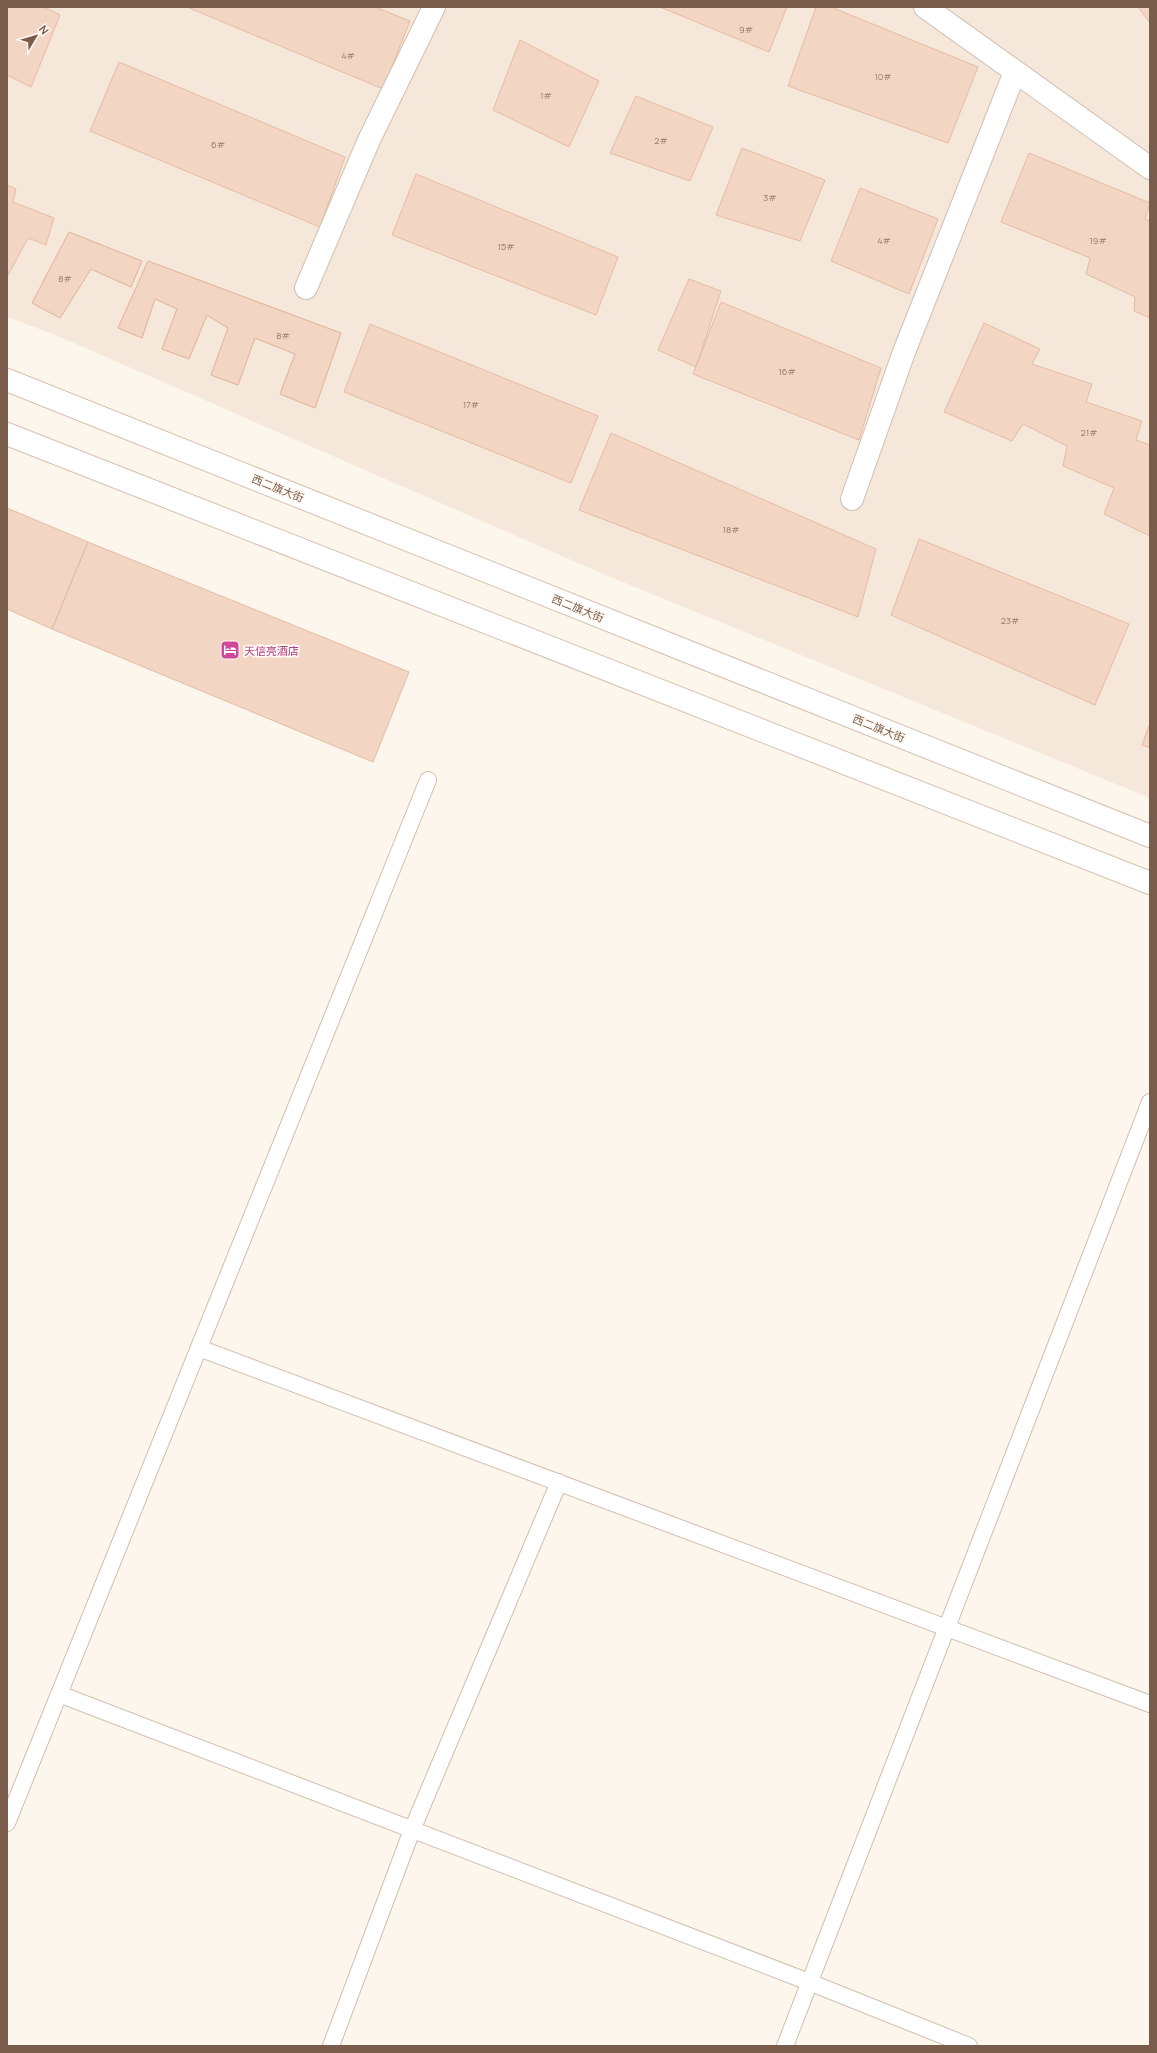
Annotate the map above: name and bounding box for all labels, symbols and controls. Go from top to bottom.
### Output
north arrow [16,16,56,56]
text: N [36,22,53,37]
house number: 9# [739,23,753,36]
house number: 4# [341,49,355,62]
house number: 10# [874,70,892,83]
house number: 1# [540,89,552,102]
house number: 2# [654,134,668,147]
house number: 6# [211,138,225,151]
house number: 3# [763,191,777,204]
house number: 4# [877,234,891,247]
house number: 19# [1089,234,1107,247]
house number: 15# [498,240,515,253]
house number: 8# [58,272,72,285]
house number: 8# [276,329,290,342]
house number: 16# [778,365,796,378]
house number: 17# [463,398,479,411]
house number: 21# [1081,426,1097,439]
street label: 西二旗大街 [250,471,306,505]
house number: 18# [722,523,740,536]
street label: 西二旗大街 [550,591,606,625]
house number: 23# [1001,614,1019,627]
hotel icon: 天信亮酒店 [219,639,241,661]
place label: 天信亮酒店 [244,643,299,658]
street label: 西二旗大街 [851,711,907,745]

